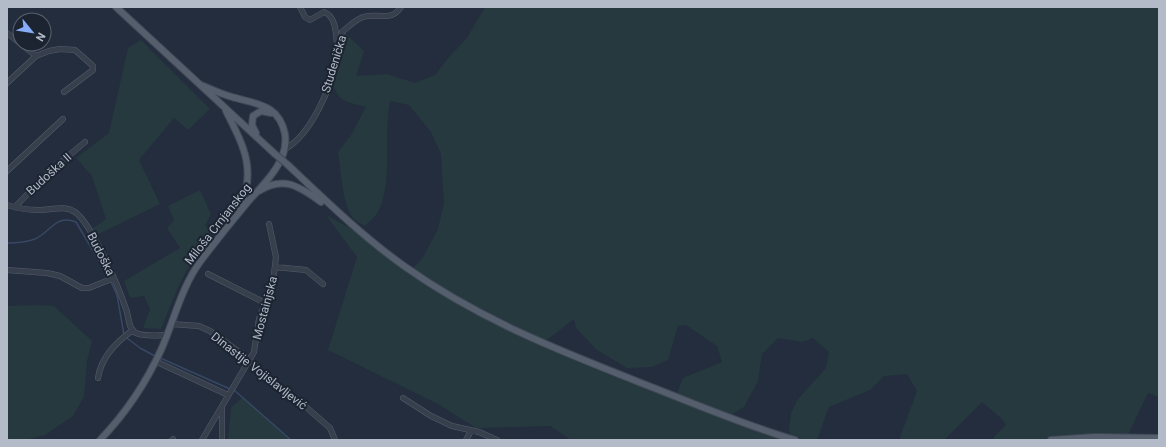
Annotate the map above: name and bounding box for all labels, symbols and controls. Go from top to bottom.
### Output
north arrow [12,12,52,52]
text: N [33,30,48,44]
street label: Studenička [319,34,349,94]
street label: Budoška II [24,150,74,198]
street label: Miloša Crnjanskog [182,181,254,267]
street label: Budoška [84,230,118,278]
street label: Mostainjska [250,275,280,341]
street label: Dinastije Vojislavljević [208,329,310,413]

